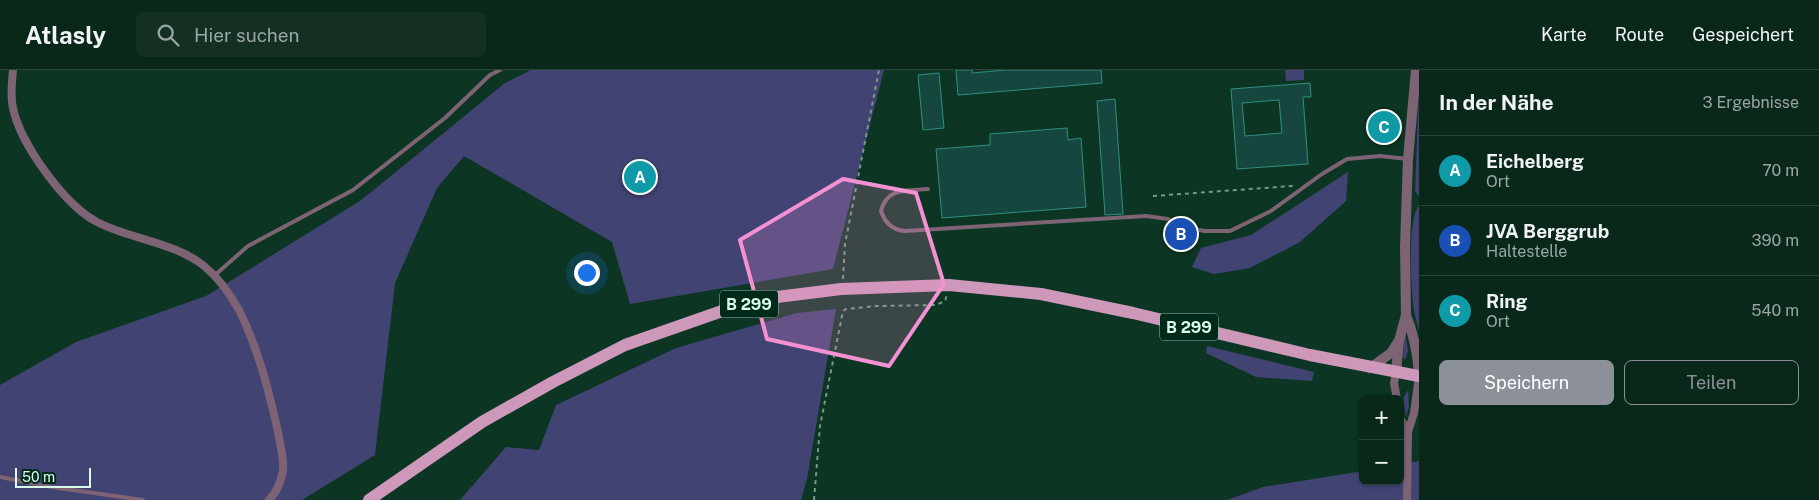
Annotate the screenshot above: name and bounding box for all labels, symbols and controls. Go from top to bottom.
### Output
search box [136,12,486,57]
text: Atlasly [25,21,106,49]
icon: search [154,21,182,49]
text: Hier suchen [194,24,300,46]
text: Karte [1541,24,1587,45]
text: Route [1615,24,1664,45]
text: Gespeichert [1692,24,1794,45]
text: In der Nähe [1439,90,1554,115]
text: 3 Ergebnisse [1703,93,1799,112]
pin: C [1368,108,1400,146]
text: Eichelberg [1486,150,1584,172]
pin: A [624,158,656,196]
text: A [1449,161,1461,180]
text: 70 m [1762,161,1799,180]
text: Ort [1486,172,1510,191]
pin: B [1165,215,1197,253]
text: JVA Berggrub [1486,220,1609,242]
text: B [1450,231,1460,250]
text: 390 m [1752,231,1799,250]
text: Haltestelle [1486,242,1567,261]
your location [574,260,600,286]
road number: B 299 [720,290,778,318]
text: Ring [1486,290,1528,312]
text: C [1449,301,1461,320]
text: 540 m [1751,301,1799,320]
text: Ort [1486,312,1510,331]
road number: B 299 [1160,313,1218,340]
button: Speichern [1439,360,1614,405]
button: Teilen [1624,360,1799,405]
map controls [1359,395,1404,485]
button: + [1359,395,1404,440]
button: − [1359,440,1404,485]
scale bar [15,465,91,488]
text: 50 m [22,469,55,485]

